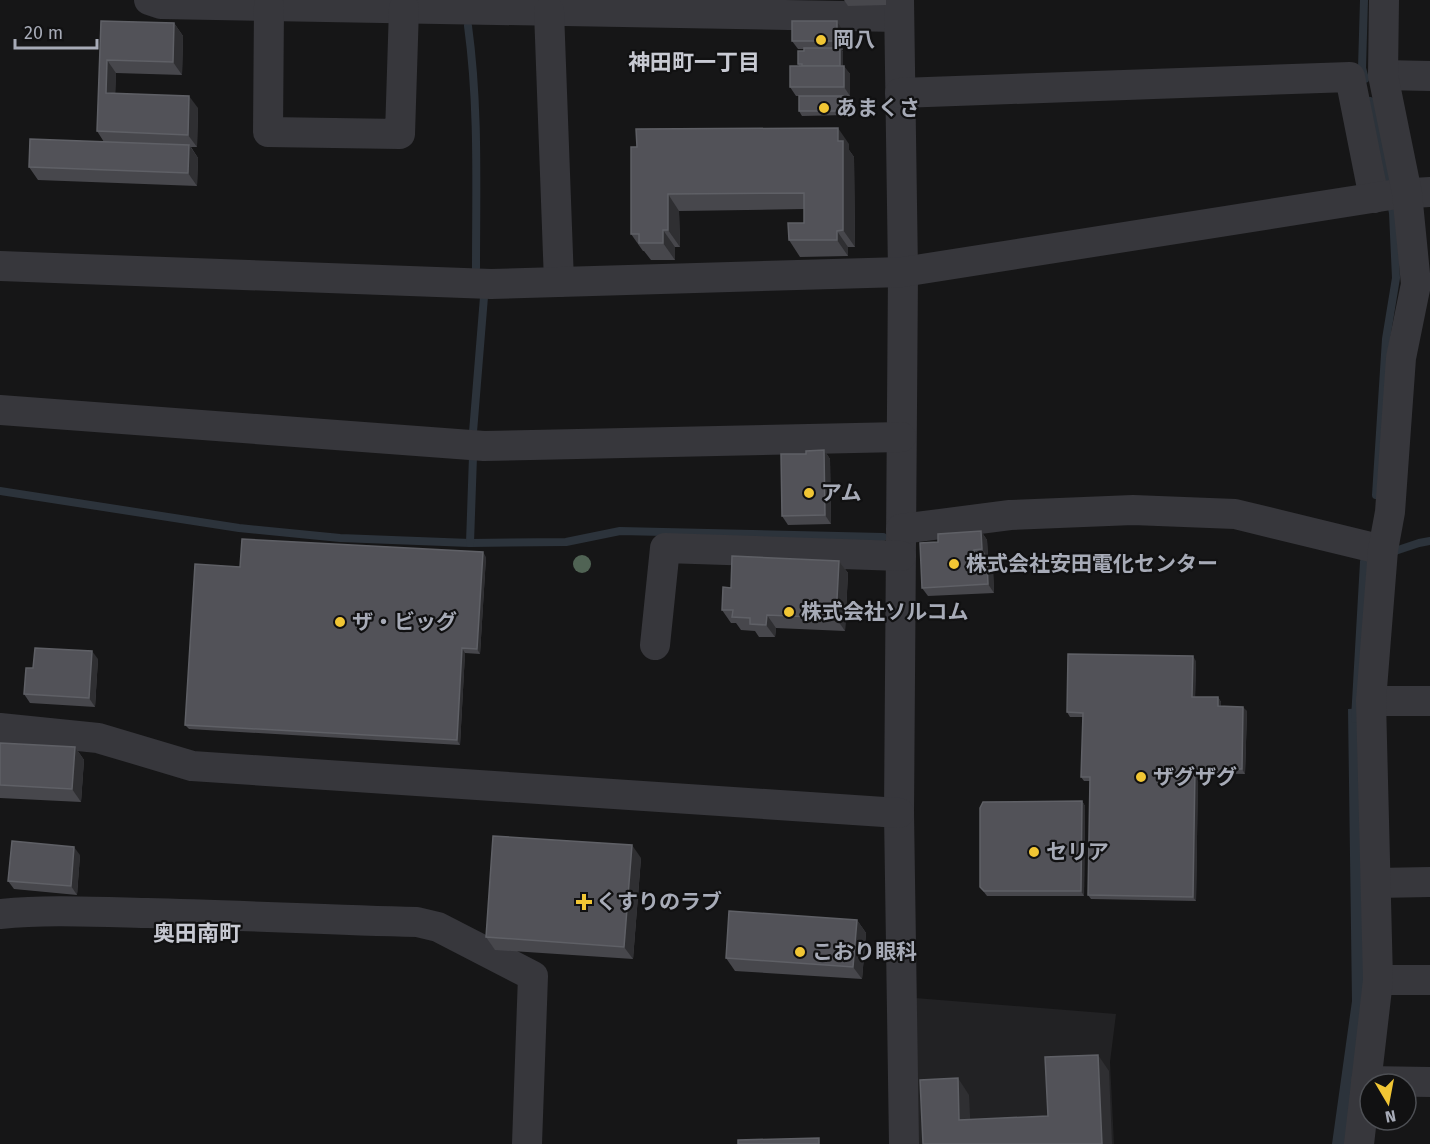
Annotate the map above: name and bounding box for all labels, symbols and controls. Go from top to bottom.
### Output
scale bar [15,12,98,50]
text: 20 m [24,22,63,44]
place label: 岡八 [833,27,875,53]
marker: 岡八 [814,33,828,47]
district label: 神田町一丁目 [628,49,760,76]
place label: あまくさ [836,95,920,121]
marker: あまくさ [817,101,831,115]
place label: アム [821,480,862,506]
marker: アム [802,486,816,500]
place label: 株式会社安田電化センター [966,551,1218,577]
marker: 株式会社安田電化センター [947,557,961,571]
place label: 株式会社ソルコム [801,599,969,625]
marker: 株式会社ソルコム [782,605,796,619]
place label: ザ・ビッグ [352,609,457,635]
marker: ザ・ビッグ [333,615,347,629]
place label: ザグザグ [1153,764,1237,790]
marker: ザグザグ [1134,770,1148,784]
place label: セリア [1046,839,1109,865]
marker: セリア [1027,845,1041,859]
place label: くすりのラブ [596,889,722,915]
marker: くすりのラブ [577,895,591,909]
district label: 奥田南町 [153,920,241,947]
place label: こおり眼科 [812,939,917,965]
marker: こおり眼科 [793,945,807,959]
north arrow [1358,1072,1418,1132]
text: N [1384,1106,1397,1127]

